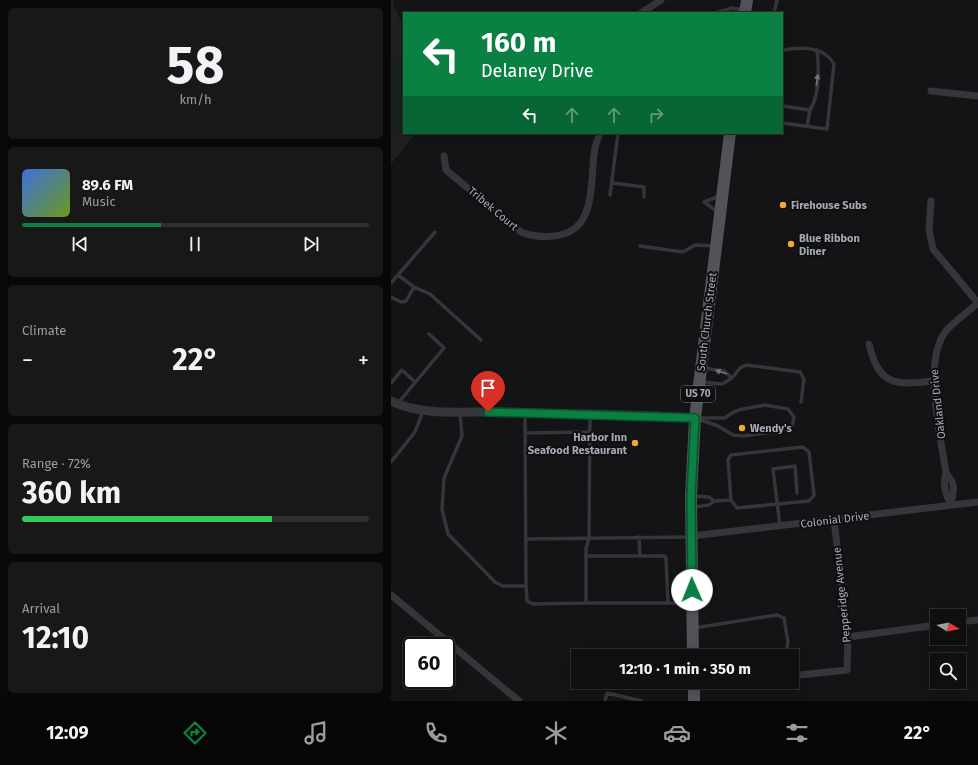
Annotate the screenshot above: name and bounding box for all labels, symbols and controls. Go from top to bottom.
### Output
text: 160 m [481,26,556,59]
icon: left [415,28,467,80]
text: 58 [166,34,225,97]
text: Delaney Drive [481,60,594,82]
one-way arrow [814,74,820,86]
text: km/h [179,92,212,107]
icon: left [519,104,541,126]
icon: ahead [561,104,583,126]
icon: ahead [603,104,625,126]
icon: right [645,104,667,126]
text: 89.6 FM [82,176,133,194]
street label: Tribek Court [466,184,520,234]
text: Music [82,194,116,209]
place label: Firehouse Subs [791,199,867,212]
marker: Firehouse Subs [778,200,788,210]
place label: Blue Ribbon Diner [799,232,860,258]
icon: previous [69,233,91,255]
icon: pause [184,233,206,255]
icon: next [300,233,322,255]
marker: Blue Ribbon Diner [786,239,796,249]
street label: South Church Street [694,272,720,372]
text: Climate [22,323,66,338]
text: 22° [172,342,219,378]
text: − [22,347,33,374]
text: + [358,347,369,374]
one-way arrow [714,369,726,375]
street label: Oakland Drive [928,369,948,439]
pin [471,371,505,412]
icon: arrive [477,377,499,399]
road number: US 70 [681,386,715,402]
place label: Wendy's [750,422,792,435]
marker: Wendy's [737,423,747,433]
place label: Harbor Inn Seafood Restaurant [528,431,628,457]
marker: Harbor Inn Seafood Restaurant [630,438,640,448]
text: Range · 72% [22,456,91,471]
text: 360 km [22,475,121,511]
street label: Colonial Drive [800,509,870,531]
street label: Pepperidge Avenue [831,547,853,643]
position arrow [671,569,713,611]
text: Arrival [22,601,60,616]
north arrow [930,609,966,645]
map controls [930,609,966,689]
text: 12:10 [22,620,89,656]
speed limit sign: 60 [403,637,455,689]
button: search [930,653,966,689]
text: 12:10 · 1 min · 350 m [619,660,751,678]
icon: directions [181,719,209,747]
icon: music [302,719,330,747]
icon: phone [422,719,450,747]
icon: climate [542,719,570,747]
icon: car [663,719,691,747]
icon: filters [783,719,811,747]
text: 12:09 [46,722,89,744]
text: 22° [904,722,932,744]

